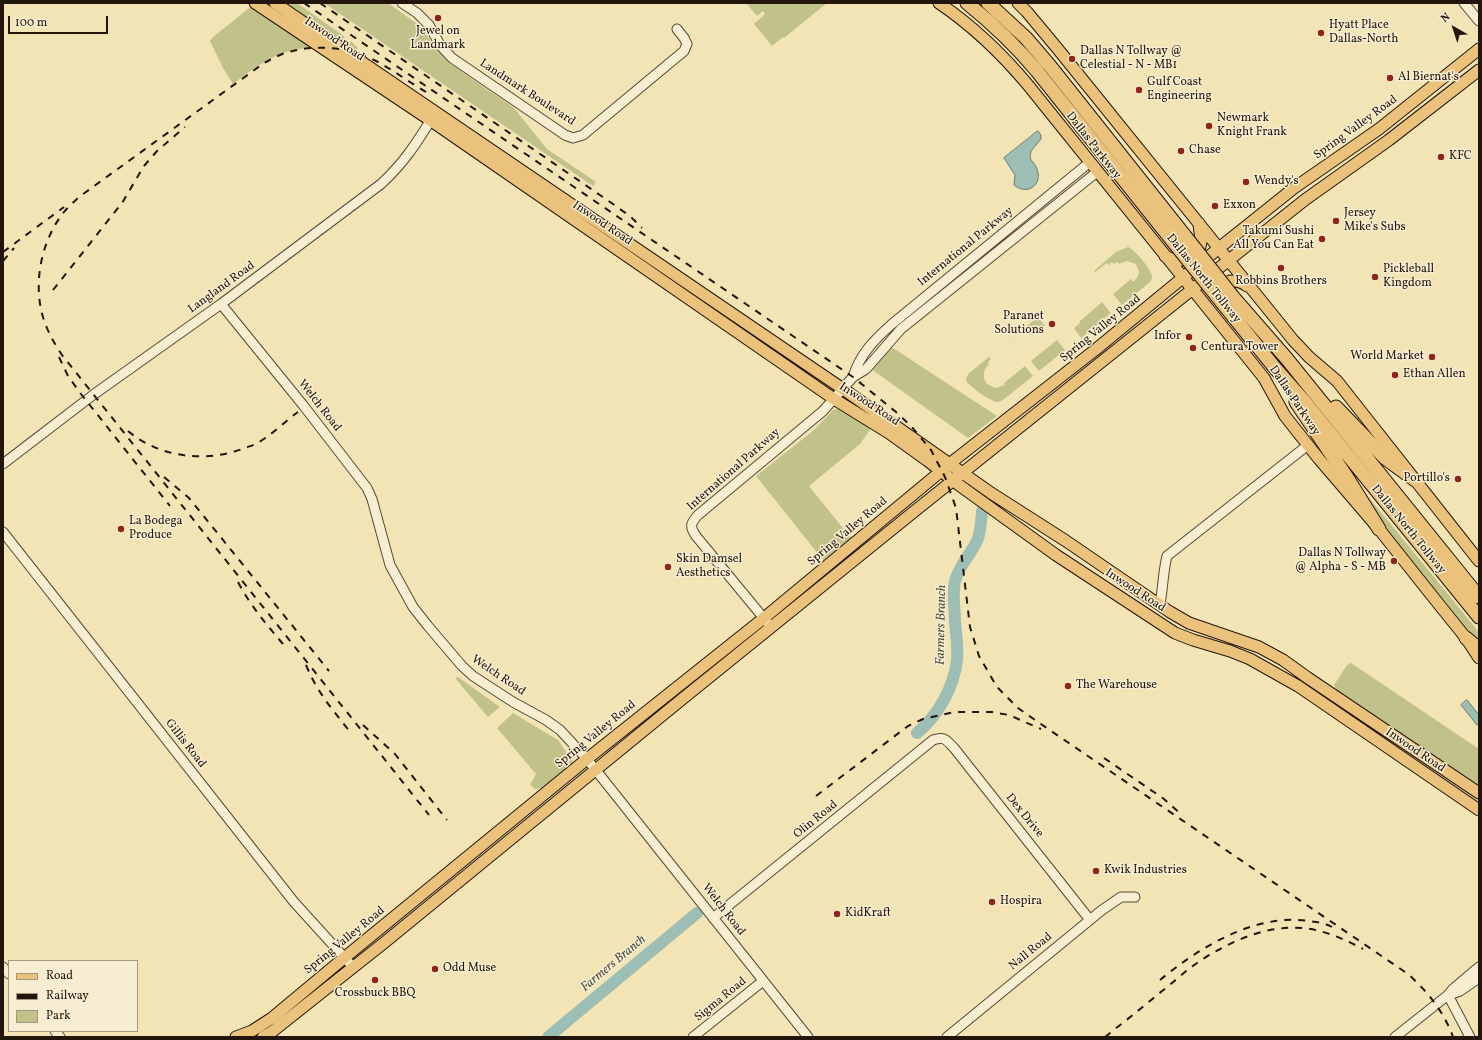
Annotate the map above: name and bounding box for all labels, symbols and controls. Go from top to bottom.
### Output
scale bar [10,8,110,34]
north arrow [1434,8,1474,48]
text: N [1438,10,1454,27]
marker: Jewel on Landmark [433,13,443,23]
text: 100 m [15,15,47,31]
street label: Inwood Road [301,15,367,65]
place label: Hyatt Place Dallas-North [1329,19,1398,47]
place label: Jewel on Landmark [411,25,465,53]
marker: Hyatt Place Dallas-North [1316,28,1326,38]
place label: Dallas N Tollway @ Celestial - N - MB1 [1080,45,1182,73]
marker: Dallas N Tollway @ Celestial - N - MB1 [1067,54,1077,64]
street label: Landmark Boulevard [476,57,578,129]
place label: Al Biernat's [1398,71,1459,85]
marker: Al Biernat's [1385,73,1395,83]
place label: Gulf Coast Engineering [1147,76,1212,104]
marker: Gulf Coast Engineering [1134,85,1144,95]
street label: Spring Valley Road [1311,93,1401,163]
street label: Dallas Parkway [1062,110,1124,182]
place label: Newmark Knight Frank [1217,112,1287,140]
marker: Newmark Knight Frank [1204,121,1214,131]
place label: Chase [1189,144,1221,158]
marker: Chase [1176,146,1186,156]
place label: KFC [1449,150,1472,164]
marker: KFC [1436,152,1446,162]
place label: Wendy's [1254,175,1299,189]
marker: Wendy's [1241,177,1251,187]
street label: Inwood Road [569,199,635,249]
place label: Exxon [1223,199,1256,213]
marker: Exxon [1210,201,1220,211]
street label: International Parkway [915,204,1017,290]
place label: Jersey Mike's Subs [1344,207,1406,235]
marker: Jersey Mike's Subs [1331,216,1341,226]
place label: Takumi Sushi All You Can Eat [1233,225,1314,253]
street label: Dallas North Tollway [1163,232,1243,326]
marker: Takumi Sushi All You Can Eat [1317,234,1327,244]
street label: Langland Road [186,259,258,317]
marker: Robbins Brothers [1276,263,1286,273]
place label: Pickleball Kingdom [1383,263,1434,291]
marker: Pickleball Kingdom [1370,272,1380,282]
place label: Robbins Brothers [1235,275,1327,289]
street label: Spring Valley Road [1058,292,1144,366]
place label: Paranet Solutions [994,310,1044,338]
marker: Paranet Solutions [1047,319,1057,329]
place label: Infor [1154,330,1181,344]
marker: Infor [1184,332,1194,342]
place label: Centura Tower [1201,341,1278,355]
marker: Centura Tower [1188,343,1198,353]
place label: World Market [1350,350,1424,364]
marker: World Market [1427,352,1437,362]
street label: Dallas Parkway [1265,363,1323,439]
place label: Ethan Allen [1403,368,1466,382]
marker: Ethan Allen [1390,370,1400,380]
street label: Welch Road [294,377,344,435]
street label: Inwood Road [836,380,902,430]
street label: International Parkway [685,426,783,514]
place label: Portillo's [1404,472,1450,486]
marker: Portillo's [1453,474,1463,484]
street label: Dallas North Tollway [1368,483,1448,577]
street label: Spring Valley Road [805,494,891,570]
place label: La Bodega Produce [129,515,183,543]
marker: La Bodega Produce [116,524,126,534]
place label: Dallas N Tollway @ Alpha - S - MB [1295,547,1386,575]
place label: Skin Damsel Aesthetics [676,553,742,581]
marker: Dallas N Tollway @ Alpha - S - MB [1389,556,1399,566]
marker: Skin Damsel Aesthetics [663,562,673,572]
street label: Inwood Road [1102,566,1168,616]
water label: Farmers Branch [933,585,951,665]
street label: Welch Road [468,653,528,699]
place label: The Warehouse [1076,679,1157,693]
marker: The Warehouse [1063,681,1073,691]
street label: Spring Valley Road [553,698,639,772]
street label: Gillis Road [162,717,208,771]
street label: Inwood Road [1382,726,1448,776]
street label: Dex Drive [1002,791,1046,841]
street label: Olin Road [791,798,841,842]
place label: Kwik Industries [1104,864,1187,878]
marker: Kwik Industries [1091,866,1101,876]
street label: Welch Road [698,881,748,939]
place label: Hospira [1000,895,1042,909]
marker: Hospira [987,897,997,907]
street label: Spring Valley Road [302,904,388,978]
place label: KidKraft [845,907,891,921]
marker: KidKraft [832,909,842,919]
street label: Nall Road [1006,930,1056,974]
water label: Farmers Branch [578,932,650,996]
legend [8,960,138,1032]
place label: Odd Muse [443,962,496,976]
marker: Odd Muse [430,964,440,974]
text: Road [46,968,73,984]
marker: Crossbuck BBQ [370,975,380,985]
street label: Sigma Road [692,975,750,1025]
place label: Crossbuck BBQ [335,987,415,1001]
text: Railway [46,988,89,1004]
text: Park [46,1008,71,1024]

